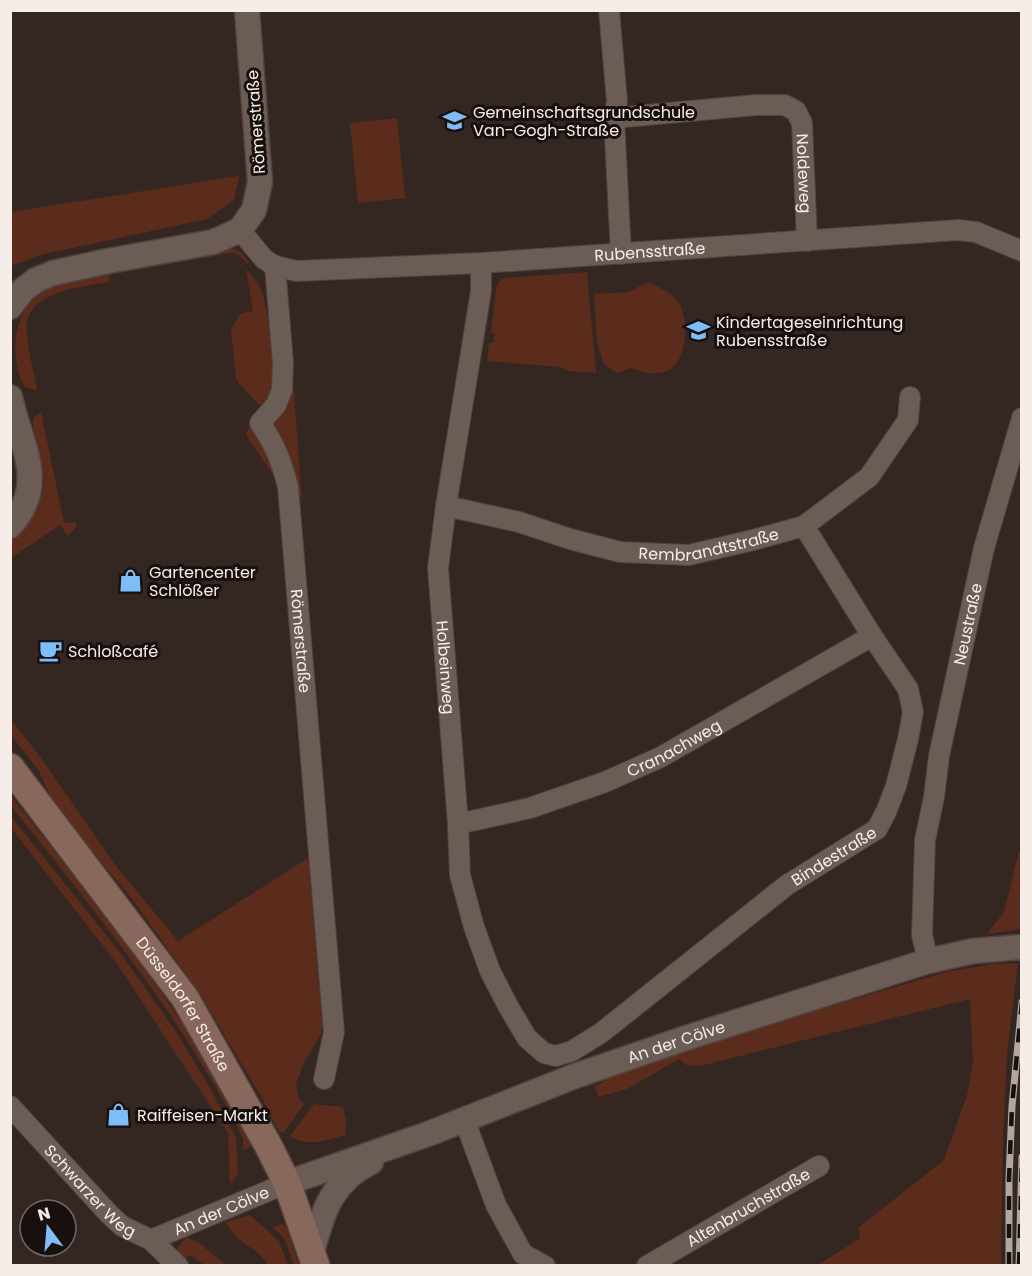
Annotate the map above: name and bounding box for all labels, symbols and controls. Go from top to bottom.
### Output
street label: Römerstraße [241,69,271,175]
place label: Gemeinschaftsgrundschule Van-Gogh-Straße [473,101,695,142]
school or university icon: Gemeinschaftsgrundschule Van-Gogh-Straße [442,108,468,134]
street label: Noldeweg [791,133,817,214]
street label: Rubensstraße [594,236,706,267]
place label: Kindertageseinrichtung Rubensstraße [716,311,903,352]
school or university icon: Kindertageseinrichtung Rubensstraße [685,318,711,344]
street label: Rembrandtstraße [638,522,781,567]
place label: Gartencenter Schlößer [149,561,256,602]
shop icon: Gartencenter Schlößer [118,568,144,594]
street label: Neustraße [948,581,988,667]
street label: Römerstraße [285,588,317,694]
street label: Holbeinweg [431,620,461,715]
cafe icon: Schloßcafé [37,638,63,664]
place label: Schloßcafé [68,640,158,663]
street label: Cranachweg [623,713,725,782]
street label: Bindestraße [787,821,881,891]
street label: Düsseldorfer Straße [131,932,236,1076]
street label: An der Cölve [624,1015,728,1069]
shop icon: Raiffeisen-Markt [106,1102,132,1128]
place label: Raiffeisen-Markt [137,1104,268,1127]
street label: Schwarzer Weg [39,1139,140,1243]
street label: Altenbruchstraße [682,1162,814,1252]
street label: An der Cölve [170,1180,273,1241]
north arrow [18,1198,78,1258]
text: N [35,1201,53,1227]

